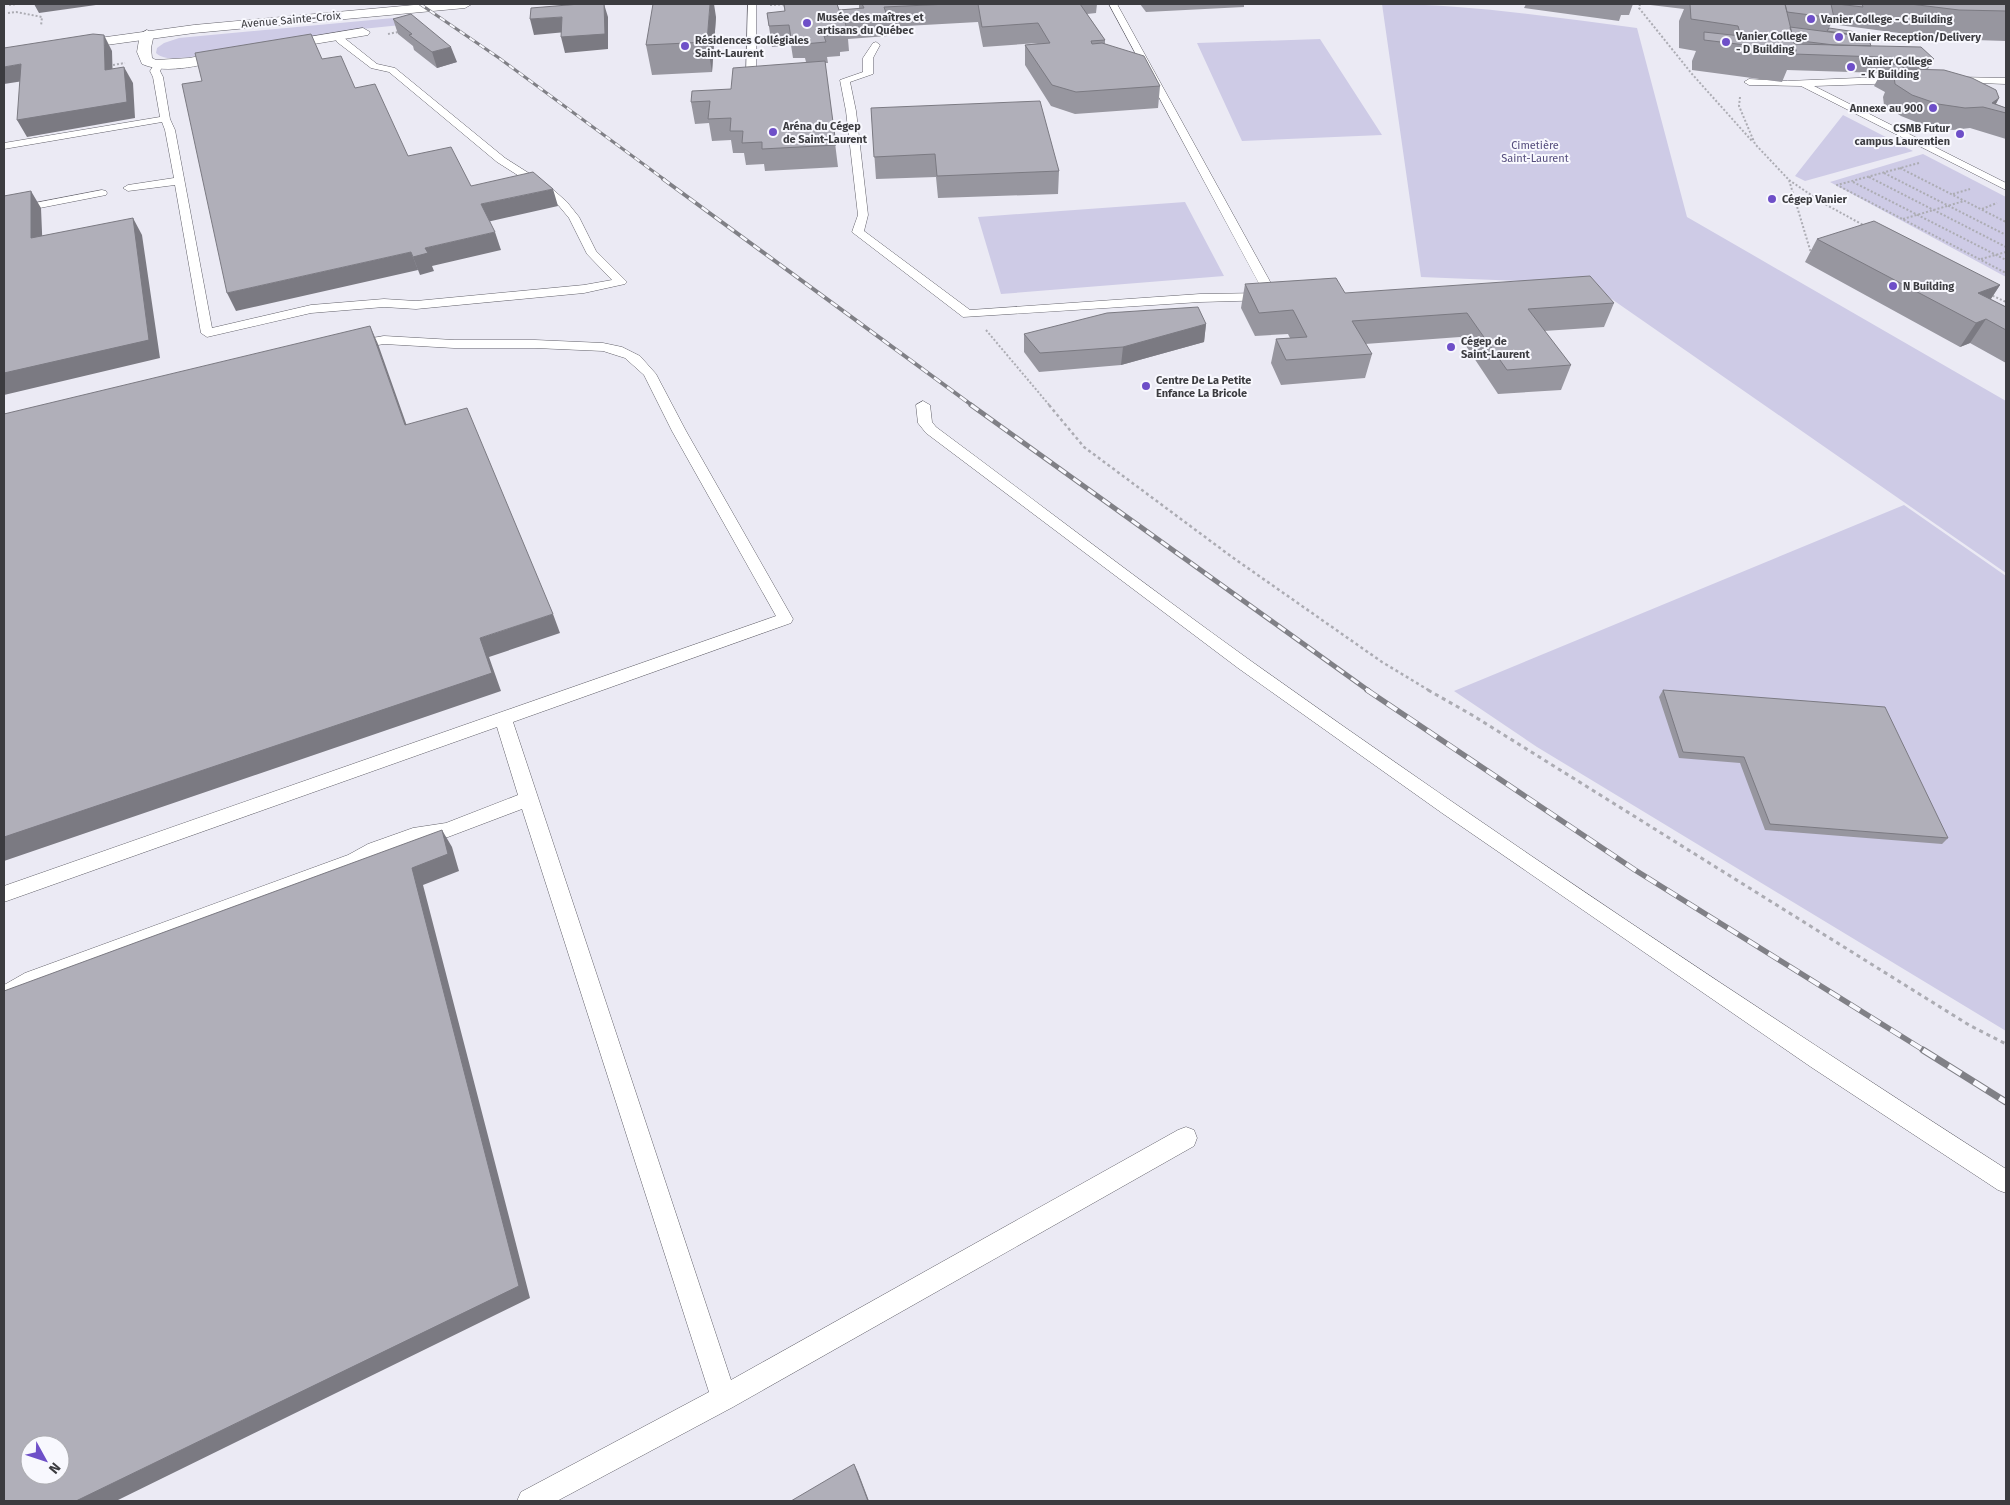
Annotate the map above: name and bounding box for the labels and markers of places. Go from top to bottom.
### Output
place label: Musée des maîtres et artisans du Québec [817,11,924,37]
marker: Vanier College - C Building [1805,13,1817,25]
place label: Vanier College - C Building [1820,13,1953,26]
marker: Musée des maîtres et artisans du Québec [801,17,813,29]
place label: Vanier College - D Building [1735,30,1807,56]
marker: Vanier Reception/Delivery [1833,31,1845,43]
place label: Vanier Reception/Delivery [1848,31,1981,44]
place label: Résidences Collégiales Saint-Laurent [695,34,810,60]
marker: Vanier College - D Building [1720,36,1732,48]
marker: Résidences Collégiales Saint-Laurent [679,40,691,52]
place label: Vanier College - K Building [1860,55,1932,81]
marker: Vanier College - K Building [1845,61,1857,73]
place label: Annexe au 900 [1849,102,1924,115]
marker: Annexe au 900 [1927,102,1939,114]
place label: Aréna du Cégep de Saint-Laurent [782,120,868,146]
place label: CSMB Futur campus Laurentien [1855,122,1951,148]
marker: Aréna du Cégep de Saint-Laurent [767,126,779,138]
marker: CSMB Futur campus Laurentien [1954,128,1966,140]
marker: Cégep Vanier [1766,193,1778,205]
place label: Cégep Vanier [1782,193,1848,206]
marker: N Building [1887,280,1899,292]
place label: N Building [1903,280,1955,293]
place label: Cégep de Saint-Laurent [1461,335,1530,361]
marker: Cégep de Saint-Laurent [1445,341,1457,353]
place label: Centre De La Petite Enfance La Bricole [1156,374,1251,400]
marker: Centre De La Petite Enfance La Bricole [1140,380,1152,392]

